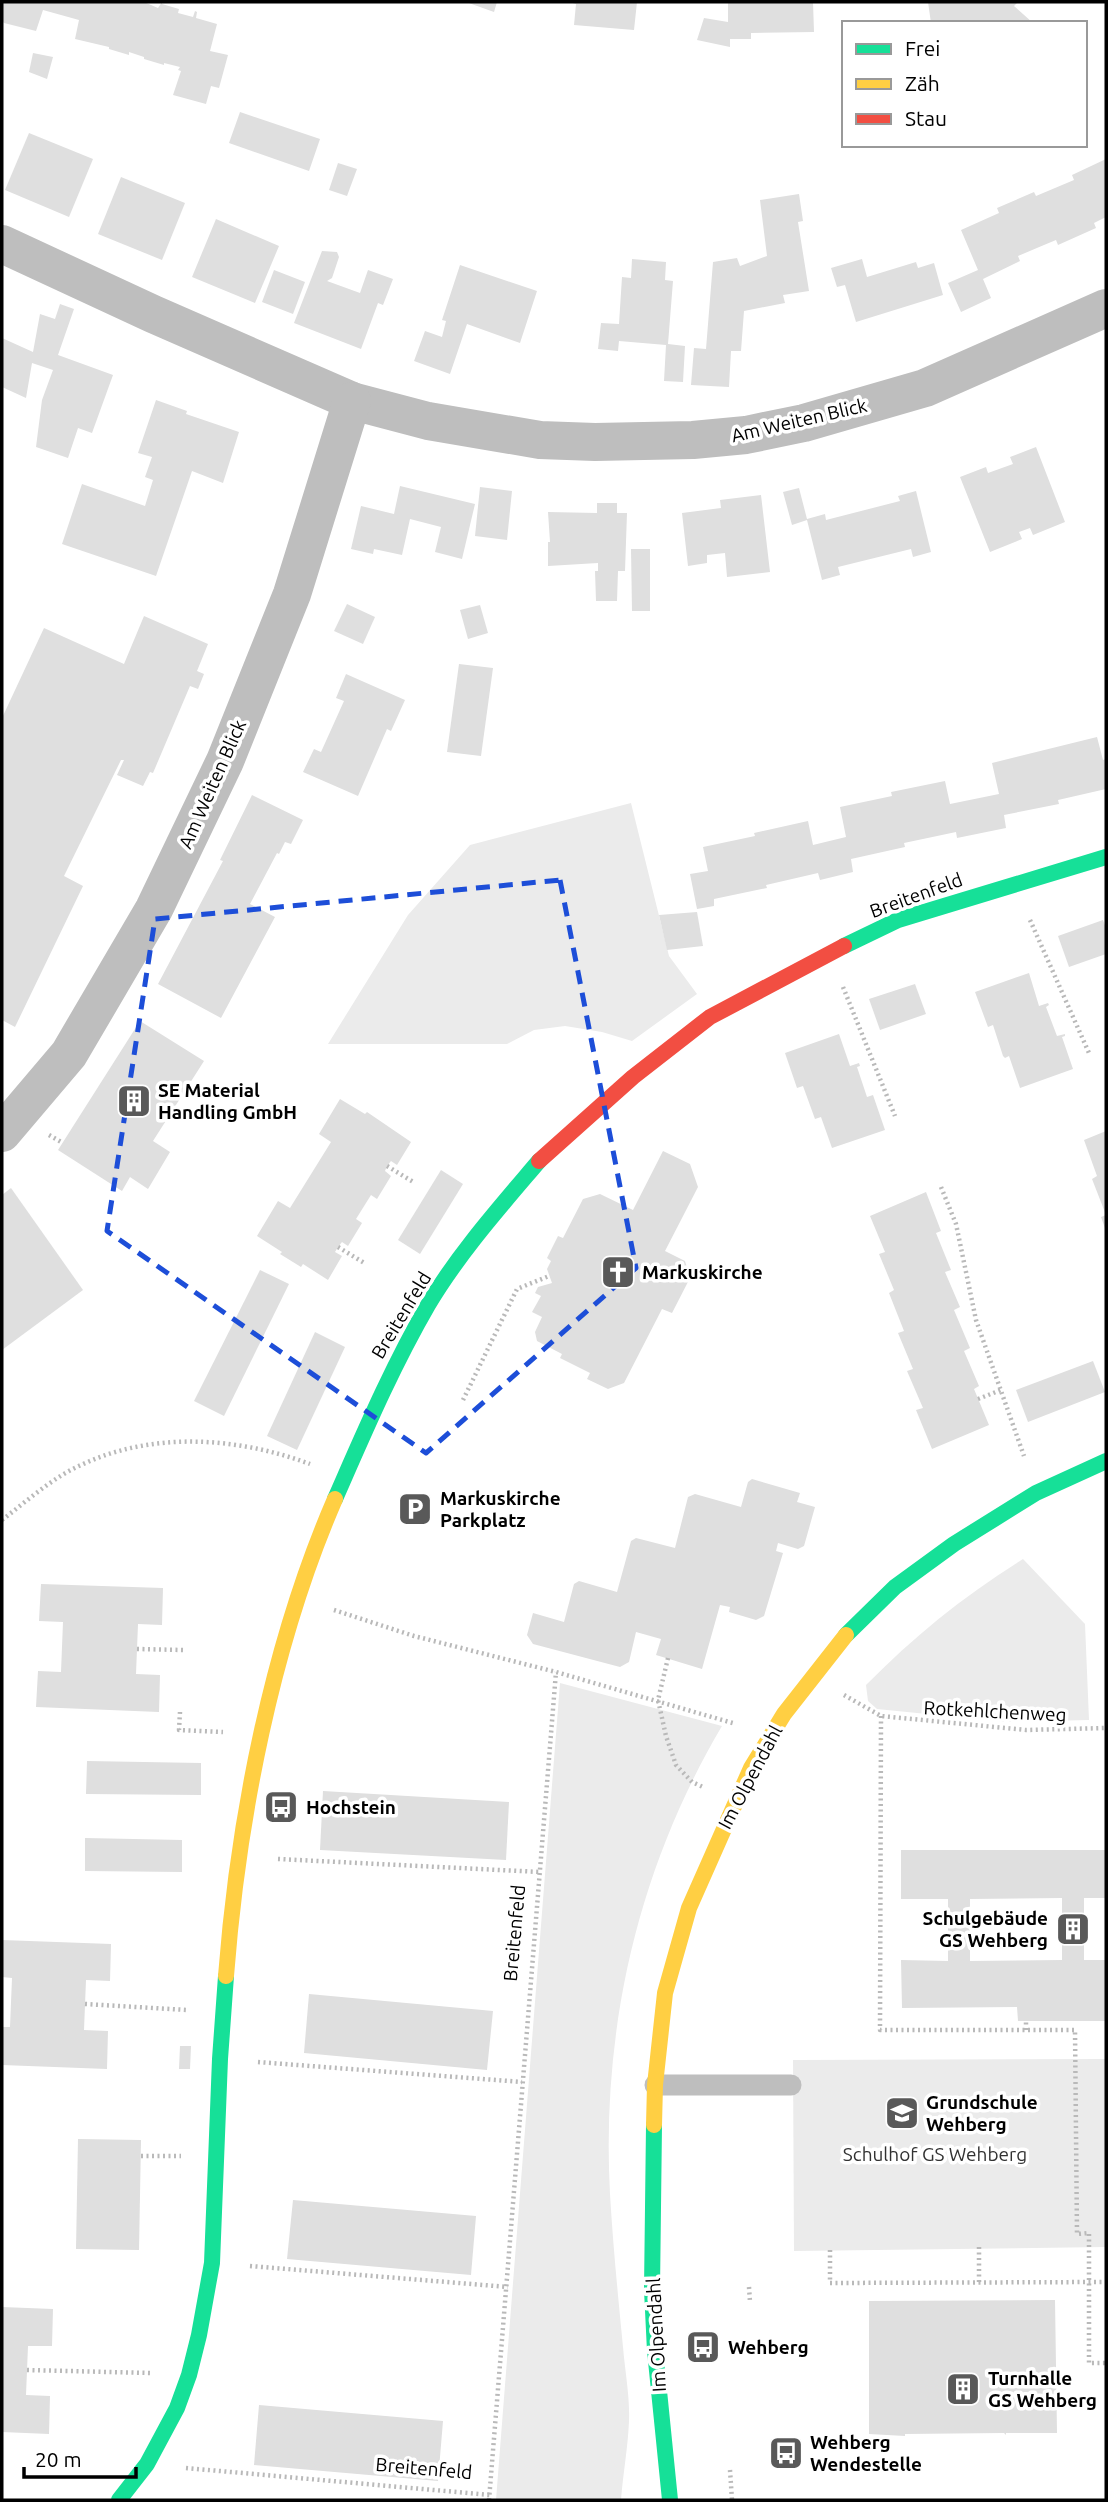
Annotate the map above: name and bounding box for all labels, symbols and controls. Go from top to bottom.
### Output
legend [842,21,1087,147]
text: Frei [905,36,940,60]
text: Zäh [905,71,940,95]
text: Stau [905,106,947,130]
street label: Am Weiten Blick [729,394,869,446]
street label: Am Weiten Blick [174,716,250,852]
street label: Breitenfeld [867,868,965,922]
place label: SE Material Handling GmbH [158,1079,297,1123]
building icon: SE Material Handling GmbH [115,1082,153,1120]
church icon: Markuskirche [599,1253,637,1291]
place label: Markuskirche [642,1261,763,1283]
street label: Breitenfeld [367,1268,435,1362]
place label: Markuskirche Parkplatz [440,1487,561,1531]
parking icon: Markuskirche Parkplatz [396,1490,434,1528]
street label: Rotkehlchenweg [923,1696,1067,1726]
street label: Im Olpendahl [713,1721,787,1833]
bus stop icon: Hochstein [262,1788,300,1826]
place label: Hochstein [306,1796,396,1818]
street label: Breitenfeld [499,1884,529,1982]
place label: Schulgebäude GS Wehberg [923,1907,1048,1951]
building icon: Schulgebäude GS Wehberg [1054,1910,1092,1948]
place label: Grundschule Wehberg [926,2091,1038,2135]
school or university icon: Grundschule Wehberg [883,2094,921,2132]
park label: Schulhof GS Wehberg [843,2143,1027,2165]
street label: Im Olpendahl [642,2277,670,2393]
bus stop icon: Wehberg [684,2328,722,2366]
place label: Wehberg [728,2336,809,2358]
place label: Turnhalle GS Wehberg [988,2367,1097,2411]
building icon: Turnhalle GS Wehberg [944,2370,982,2408]
place label: Wehberg Wendestelle [810,2431,922,2475]
bus stop icon: Wehberg Wendestelle [767,2434,805,2472]
scale bar [24,2436,136,2480]
text: 20 m [35,2447,82,2471]
street label: Breitenfeld [375,2453,473,2483]

